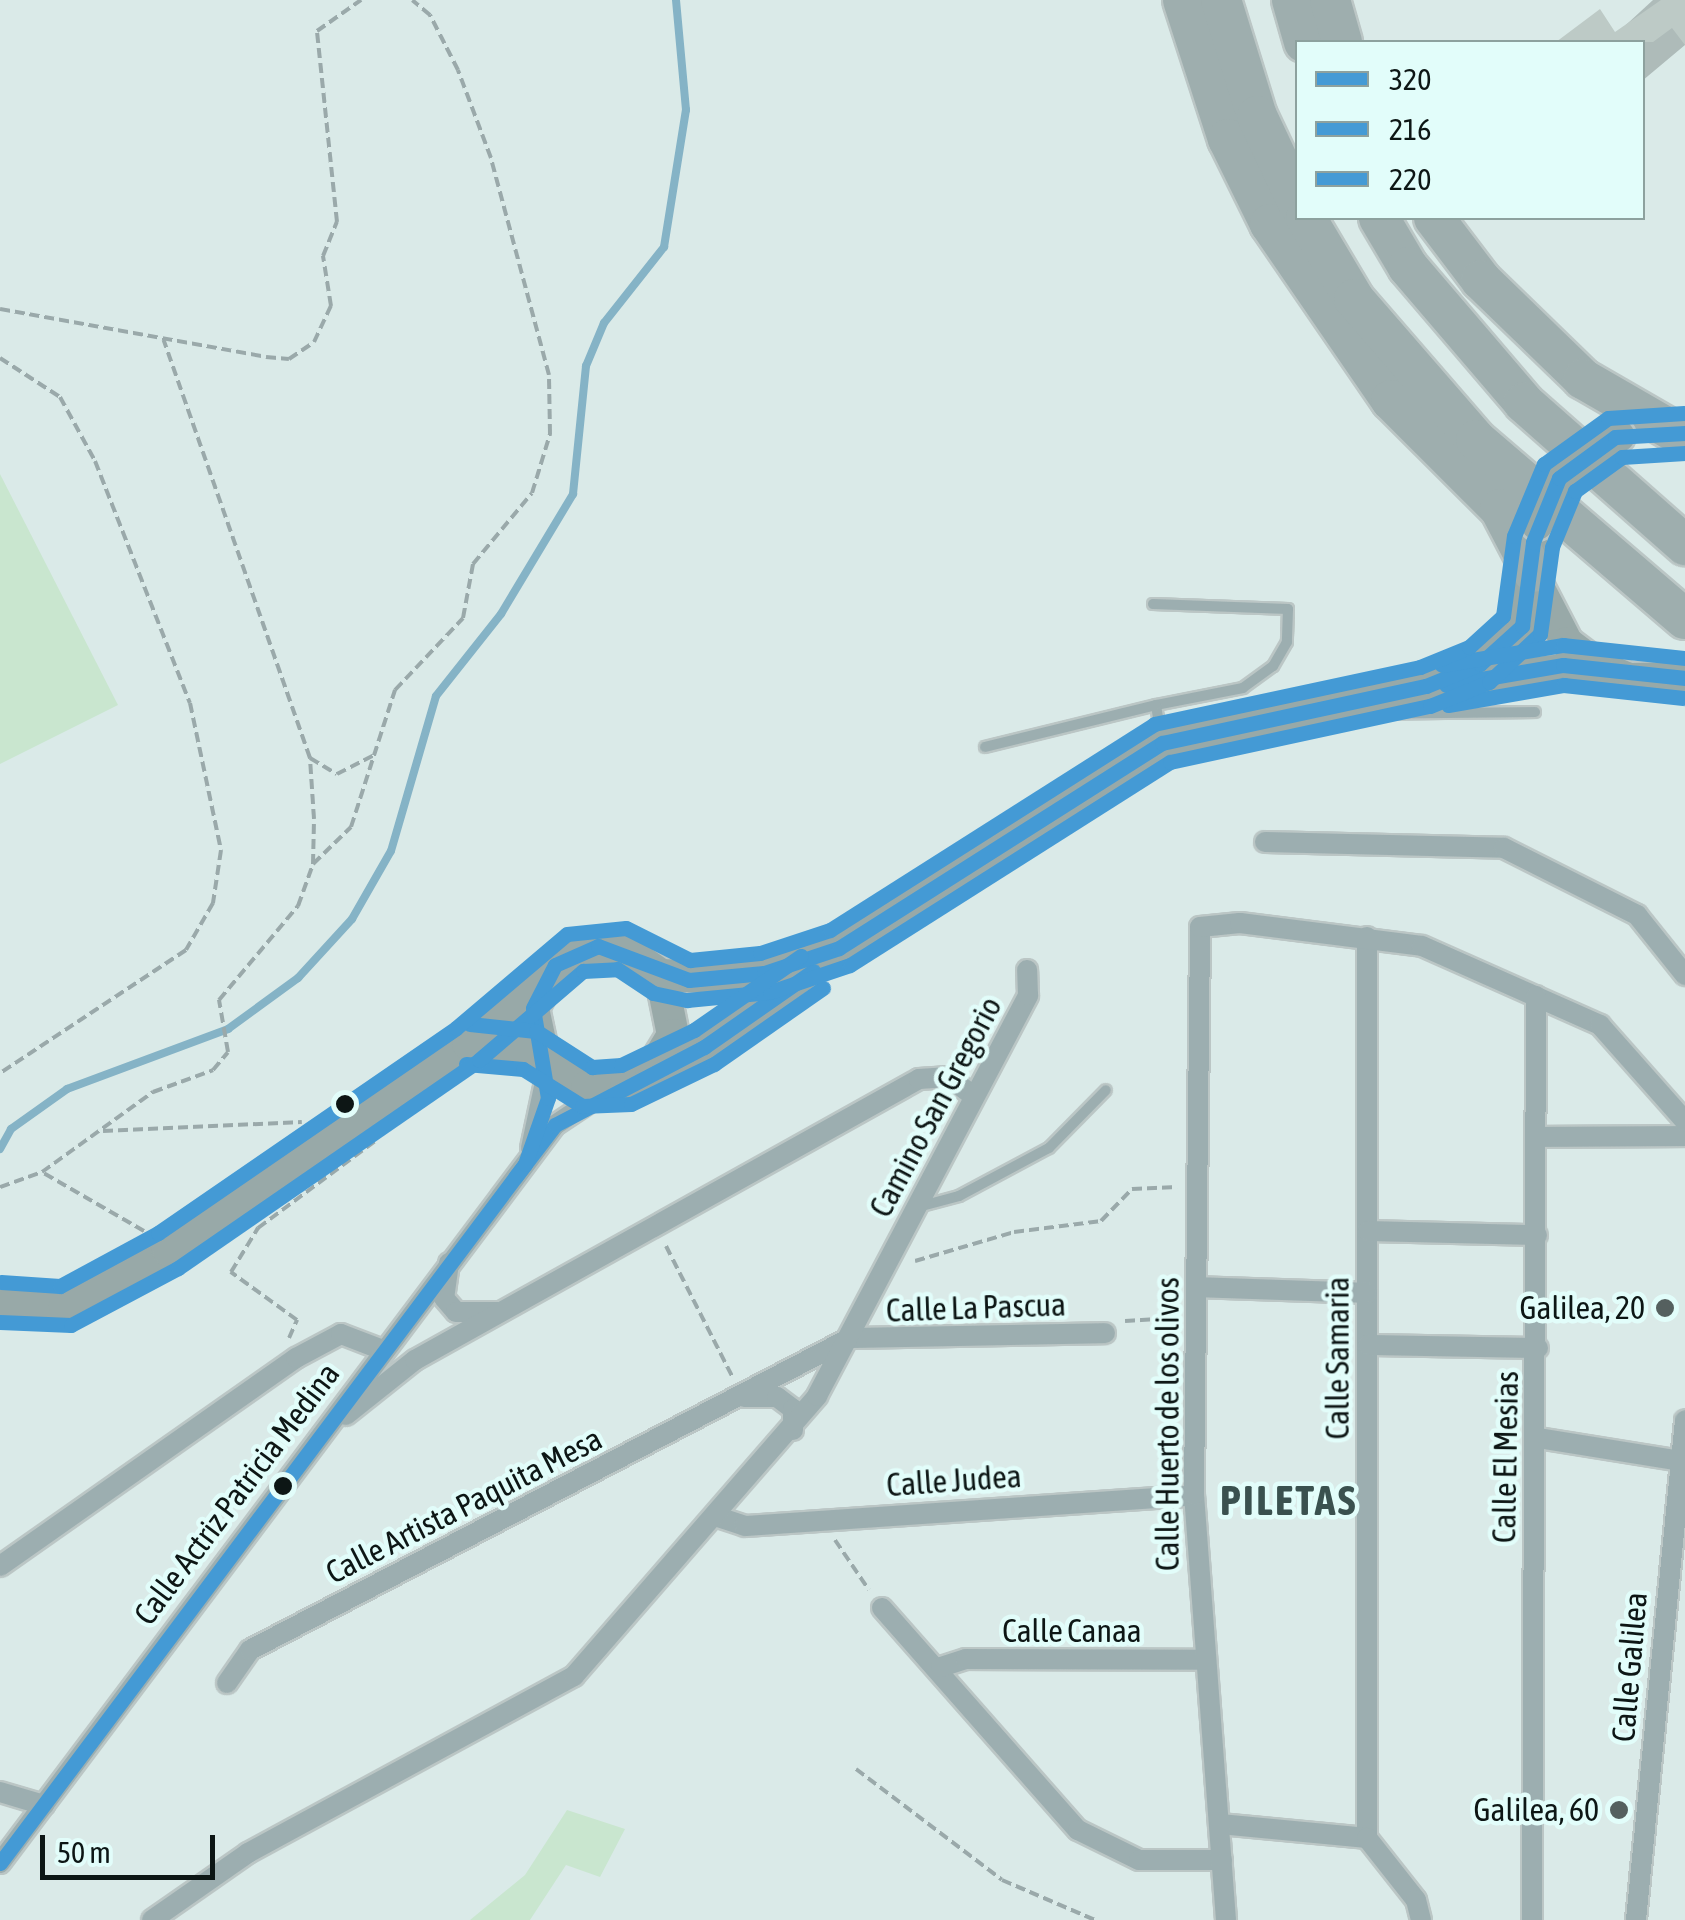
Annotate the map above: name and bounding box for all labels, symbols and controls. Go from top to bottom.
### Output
legend [1295,40,1645,220]
text: 320 [1389,62,1431,96]
text: 216 [1389,112,1431,146]
text: 220 [1389,162,1431,196]
street label: Camino San Gregorio [862,990,1010,1224]
unlabelled marker [335,1094,355,1114]
street label: Calle Huerto de los olivos [1149,1277,1187,1571]
street label: Calle Samaria [1319,1277,1357,1439]
street label: Calle La Pascua [885,1286,1067,1330]
place label: Galilea, 20 [1520,1289,1645,1327]
marker: Galilea, 20 [1654,1297,1676,1319]
street label: Calle Actriz Patricia Medina [126,1356,348,1632]
street label: Calle El Mesias [1485,1371,1527,1543]
street label: Calle Artista Paquita Mesa [320,1420,608,1592]
street label: Calle Judea [885,1457,1023,1505]
district label: PILETAS [1220,1475,1358,1525]
unlabelled marker [273,1476,293,1496]
street label: Calle Galilea [1604,1591,1656,1743]
street label: Calle Canaa [1002,1612,1142,1650]
place label: Galilea, 60 [1474,1791,1599,1829]
marker: Galilea, 60 [1608,1799,1630,1821]
scale bar [45,1815,220,1877]
text: 50 m [57,1835,111,1869]

